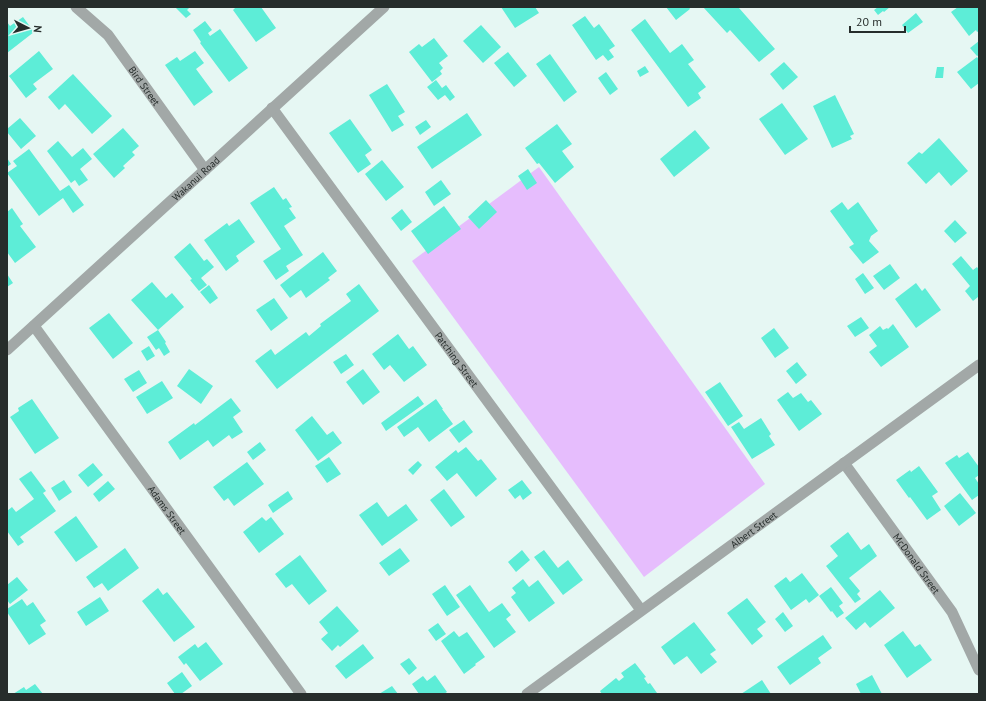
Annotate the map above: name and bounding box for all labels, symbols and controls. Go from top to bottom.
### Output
north arrow [8,8,48,48]
scale bar [850,8,905,34]
text: 20 m [856,14,882,29]
text: N [31,25,45,33]
street label: Bird Street [125,64,163,109]
street label: Wakanui Road [169,154,223,204]
street label: Patching Street [432,330,481,390]
street label: Adams Street [145,483,189,537]
street label: Albert Street [728,508,780,551]
street label: McDonald Street [890,531,943,597]

